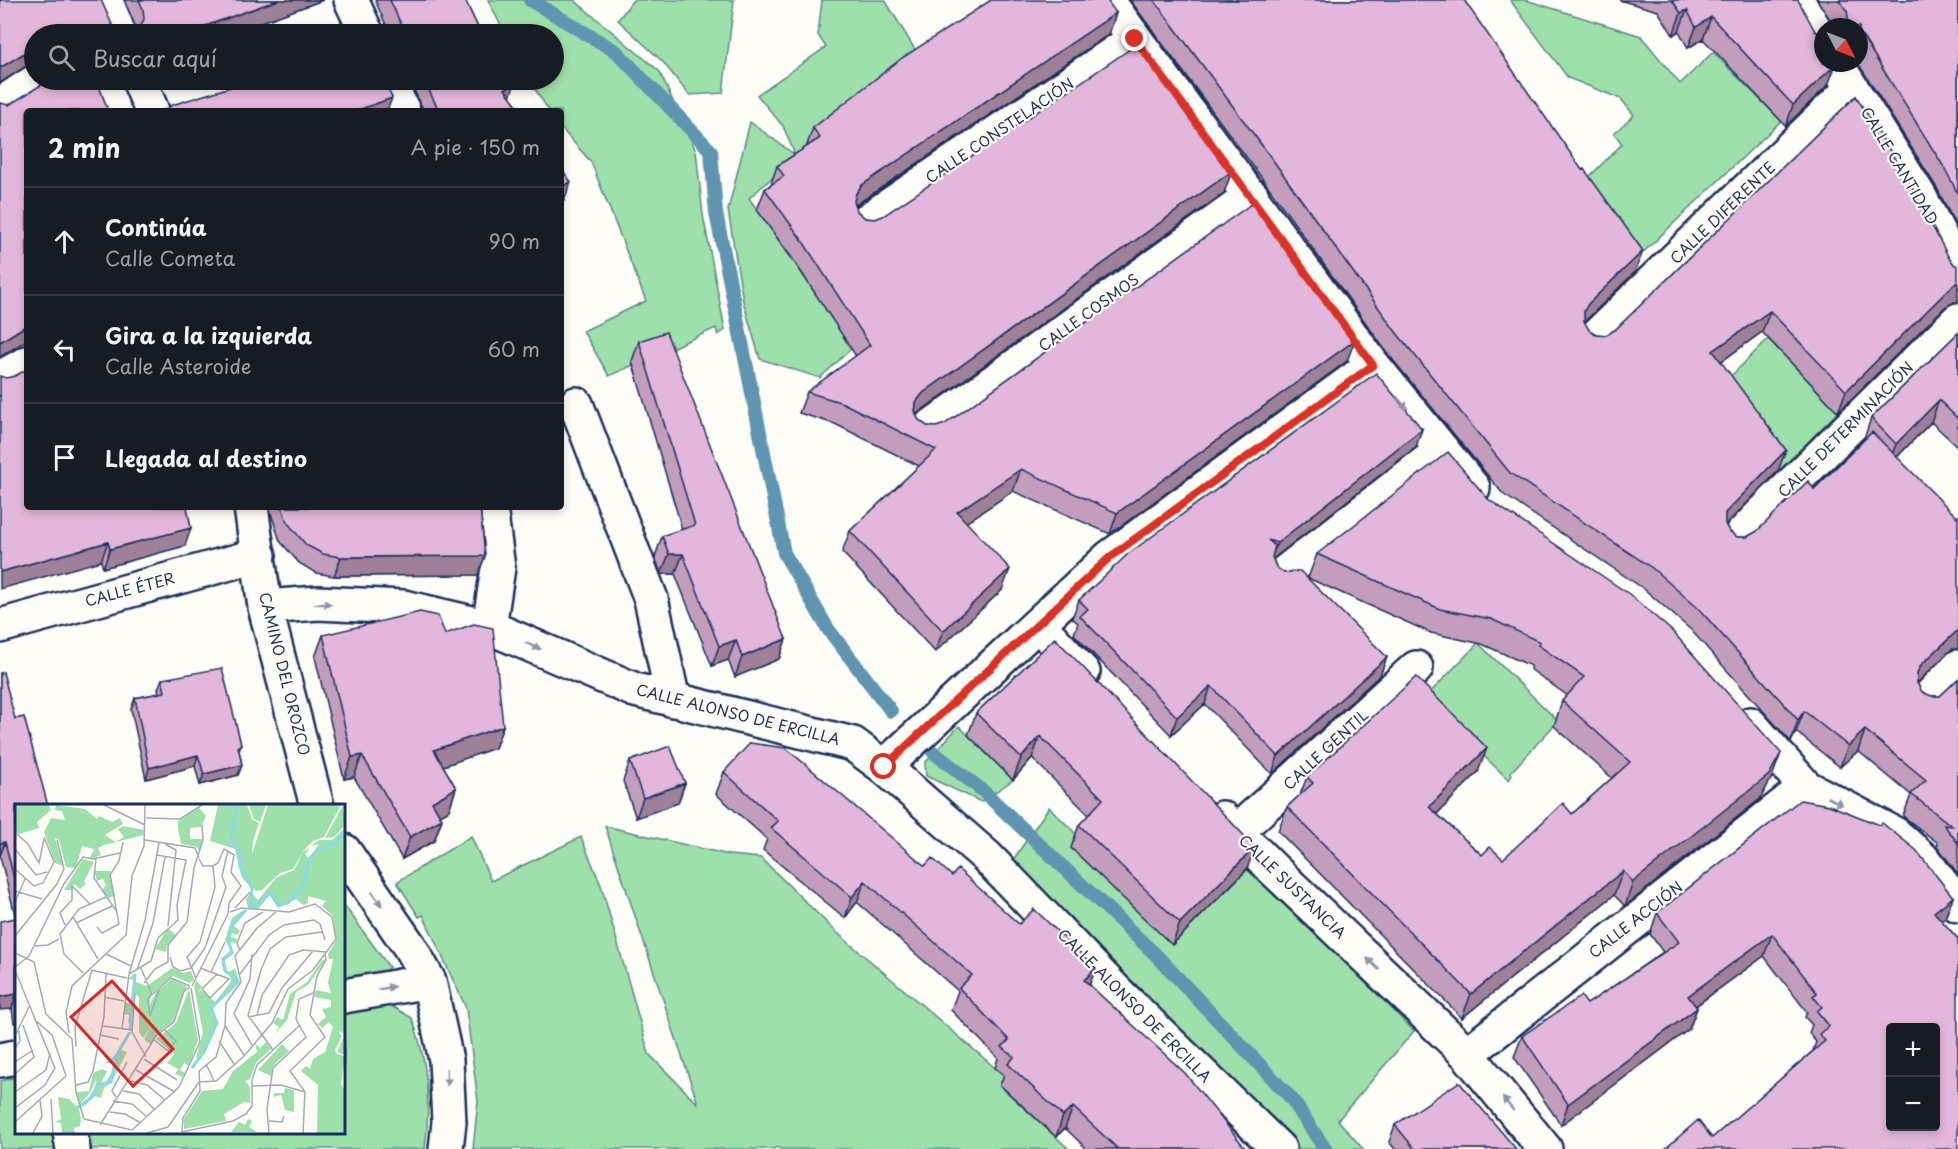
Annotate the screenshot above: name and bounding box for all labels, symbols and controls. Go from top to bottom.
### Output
north arrow [1814,18,1868,72]
search box [24,24,564,90]
route end [1121,25,1147,51]
icon: search [45,41,78,74]
text: Buscar aquí [93,41,217,74]
street label: CALLE CONSTELACIÓN [920,71,1078,188]
street label: CALLE CANTIDAD [1856,102,1945,229]
text: 2 min [48,128,121,167]
text: A pie · 150 m [411,132,540,162]
street label: CALLE DIFERENTE [1664,155,1780,269]
text: Continúa [105,210,207,243]
icon: ahead [48,225,81,258]
text: 90 m [489,226,540,256]
text: Calle Cometa [105,243,235,273]
street label: CALLE COSMOS [1033,267,1143,356]
text: Gira a la izquierda [105,318,312,351]
icon: left [48,333,81,366]
text: 60 m [488,334,540,364]
text: Calle Asteroide [105,351,251,381]
street label: CALLE DETERMINACIÓN [1772,356,1918,502]
one-way arrow [1396,395,1409,411]
icon: arrive [48,441,81,474]
text: Llegada al destino [105,441,307,474]
street label: CALLE ÉTER [82,565,177,612]
street label: CAMINO DEL OROZCO [254,590,317,758]
one-way arrow [314,599,333,609]
one-way arrow [524,641,542,651]
street label: CALLE ALONSO DE ERCILLA [634,677,843,750]
street label: CALLE GENTIL [1277,703,1373,795]
route start [870,753,896,779]
one-way arrow [1827,797,1844,806]
inset map [15,804,345,1134]
street label: CALLE SUSTANCIA [1234,829,1352,943]
street label: CALLE ACCIÓN [1583,875,1687,963]
one-way arrow [371,891,383,907]
street label: CALLE ALONSO DE ERCILLA [1053,923,1217,1087]
one-way arrow [1365,957,1380,971]
one-way arrow [377,984,396,993]
map controls [1886,1023,1940,1131]
button: + [1886,1023,1940,1077]
one-way arrow [442,1068,451,1087]
button: − [1886,1077,1940,1131]
one-way arrow [1502,1097,1515,1112]

